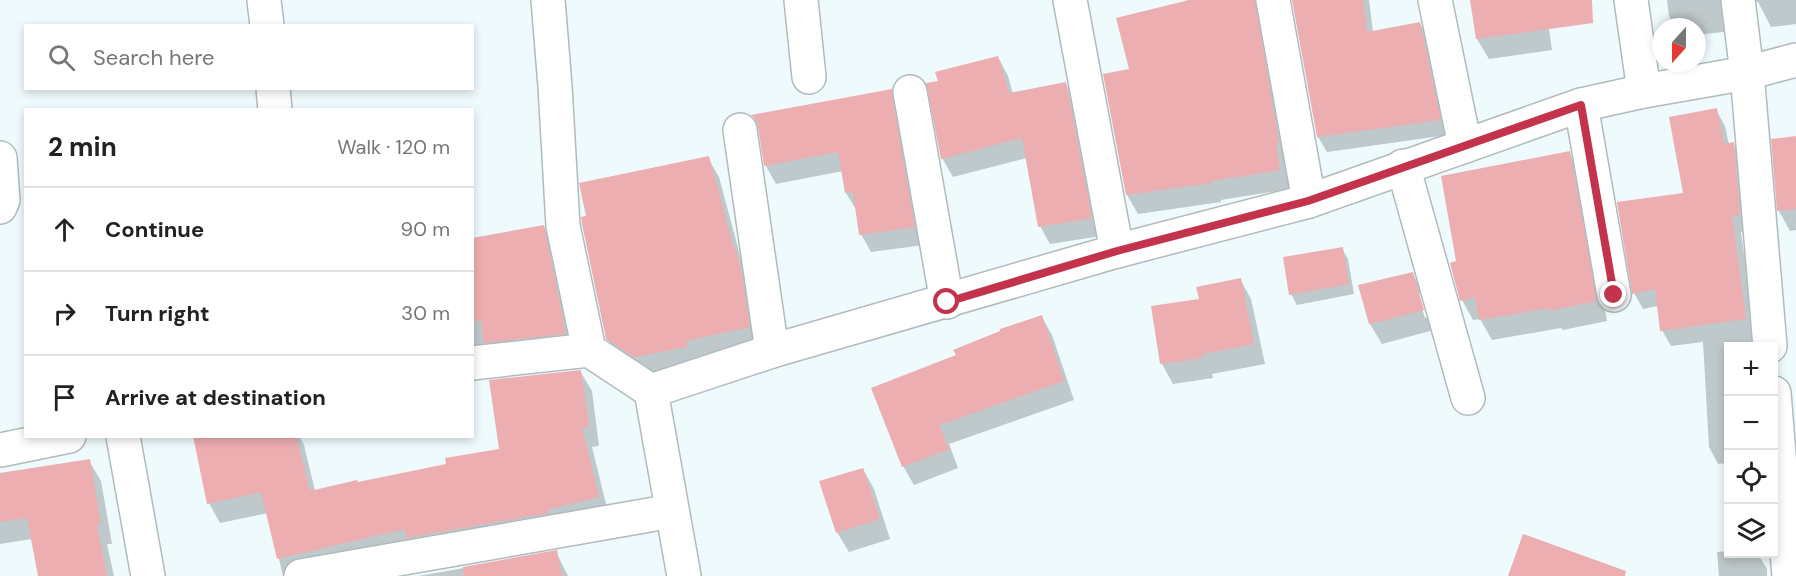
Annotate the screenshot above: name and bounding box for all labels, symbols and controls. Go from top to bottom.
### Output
north arrow [1652,18,1706,72]
search box [24,24,474,90]
icon: search [45,41,78,74]
text: Search here [93,43,214,72]
text: 2 min [48,130,117,164]
text: Walk · 120 m [337,134,450,160]
icon: ahead [48,213,81,246]
text: Continue [105,215,204,244]
text: 90 m [401,216,450,242]
route end [1600,281,1626,307]
route start [933,288,959,314]
icon: right [48,297,81,330]
text: Turn right [105,299,210,328]
text: 30 m [401,300,450,326]
map controls [1724,342,1778,558]
button: + [1724,342,1778,396]
icon: arrive [48,381,81,414]
text: Arrive at destination [105,383,326,412]
button: − [1724,396,1778,450]
button: locate [1724,450,1778,504]
button: layers [1724,504,1778,558]

